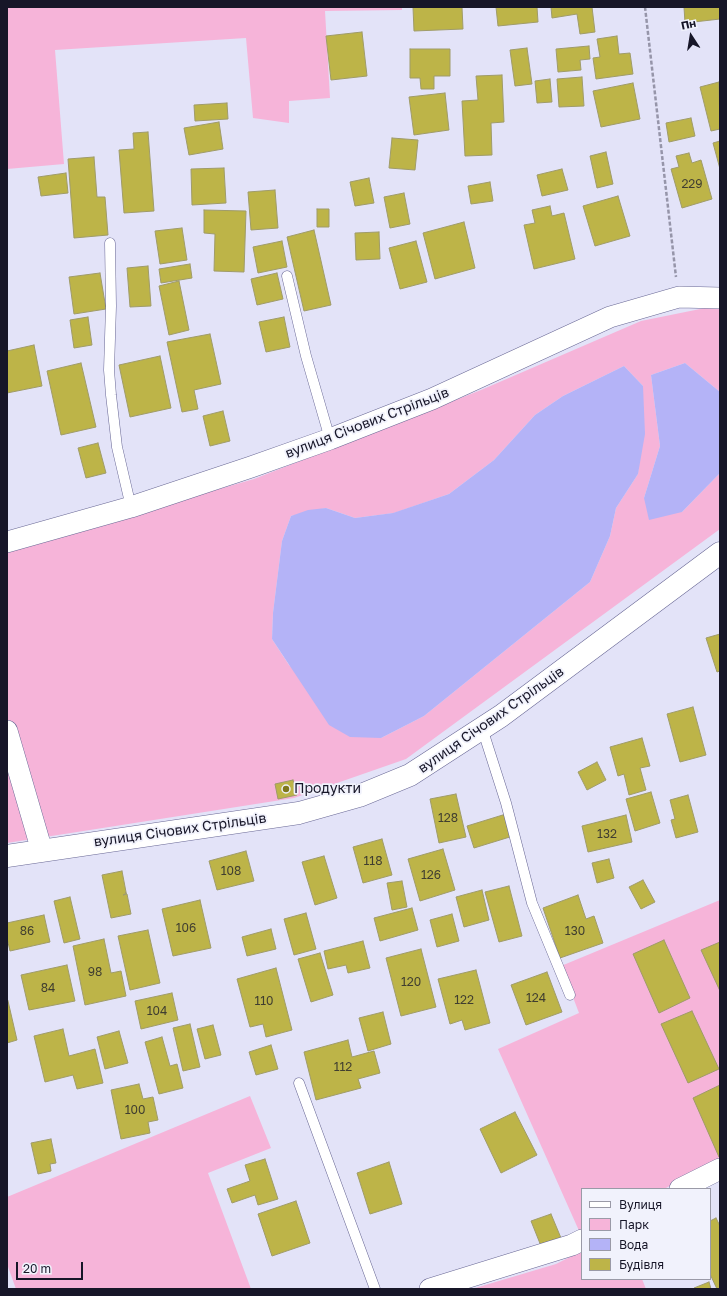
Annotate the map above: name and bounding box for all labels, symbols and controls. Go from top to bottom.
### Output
north arrow [671,16,711,56]
text: Пн [680,16,697,32]
house number: 229 [681,177,703,191]
street label: вулиця Січових Стрільців [283,384,451,462]
street label: вулиця Січових Стрільців [415,663,567,777]
place label: Продукти [294,781,361,797]
marker: Продукти [281,784,291,794]
street label: вулиця Січових Стрільців [93,810,267,850]
house number: 128 [438,811,458,825]
house number: 132 [597,827,617,841]
house number: 118 [364,854,382,868]
house number: 108 [221,864,241,878]
house number: 126 [421,868,441,882]
house number: 106 [176,921,196,935]
house number: 86 [20,924,34,938]
house number: 130 [565,924,585,938]
house number: 98 [88,965,102,979]
house number: 120 [401,975,421,989]
house number: 84 [41,981,55,995]
house number: 124 [526,991,546,1005]
house number: 122 [454,993,474,1007]
house number: 110 [254,994,274,1008]
house number: 104 [147,1004,167,1018]
house number: 112 [334,1060,352,1074]
house number: 100 [125,1103,145,1117]
legend [581,1188,711,1280]
text: Вулиця [619,1197,662,1212]
text: Парк [619,1217,649,1232]
text: Вода [619,1237,648,1252]
scale bar [18,1254,85,1280]
text: Будівля [619,1257,664,1272]
text: 20 m [23,1261,51,1276]

